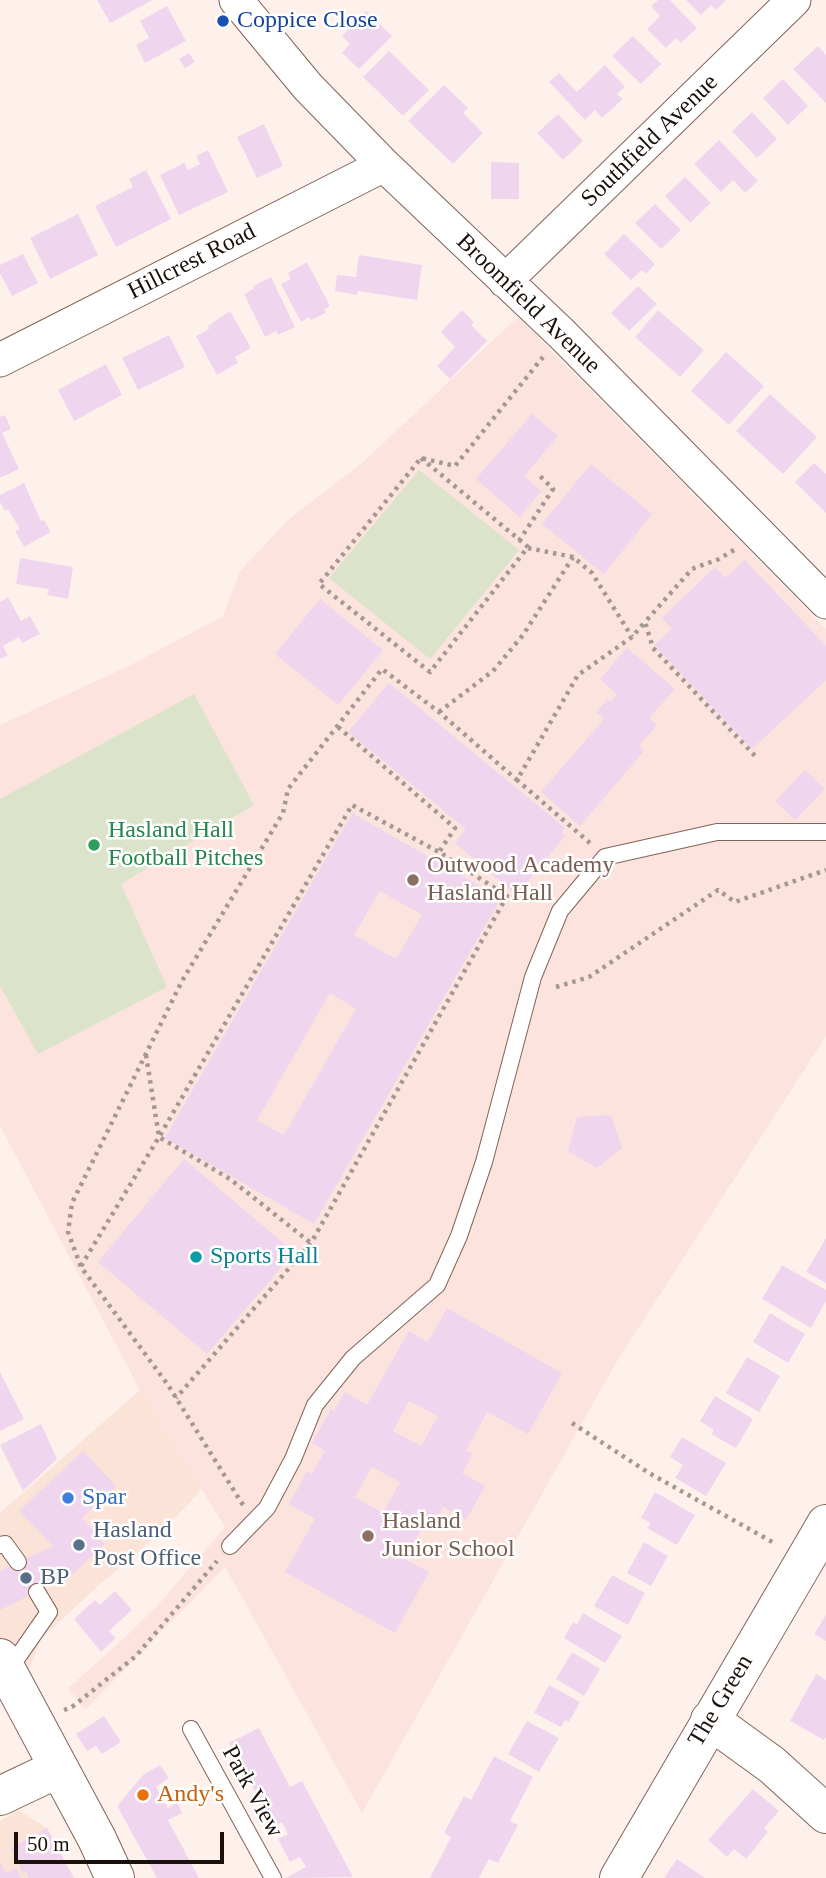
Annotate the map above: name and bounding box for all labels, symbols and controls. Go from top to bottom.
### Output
place label: Coppice Close [237,7,378,35]
marker: Coppice Close [215,13,231,29]
street label: Southfield Avenue [576,69,724,213]
street label: Hillcrest Road [123,218,261,306]
street label: Broomfield Avenue [450,228,606,380]
place label: Hasland Hall Football Pitches [108,817,263,873]
marker: Hasland Hall Football Pitches [86,837,102,853]
place label: Outwood Academy Hasland Hall [427,852,614,908]
marker: Outwood Academy Hasland Hall [405,872,421,888]
place label: Sports Hall [210,1243,319,1271]
marker: Sports Hall [188,1249,204,1265]
place label: Spar [82,1484,126,1512]
marker: Spar [60,1490,76,1506]
place label: Hasland Junior School [382,1508,515,1564]
place label: Hasland Post Office [93,1517,201,1573]
marker: Hasland Junior School [360,1528,376,1544]
marker: Hasland Post Office [71,1537,87,1553]
place label: BP [40,1564,69,1592]
marker: BP [18,1570,34,1586]
street label: The Green [682,1650,760,1752]
street label: Park View [215,1741,289,1843]
place label: Andy's [157,1781,224,1809]
marker: Andy's [135,1787,151,1803]
scale bar [18,1818,228,1862]
text: 50 m [27,1832,70,1856]

